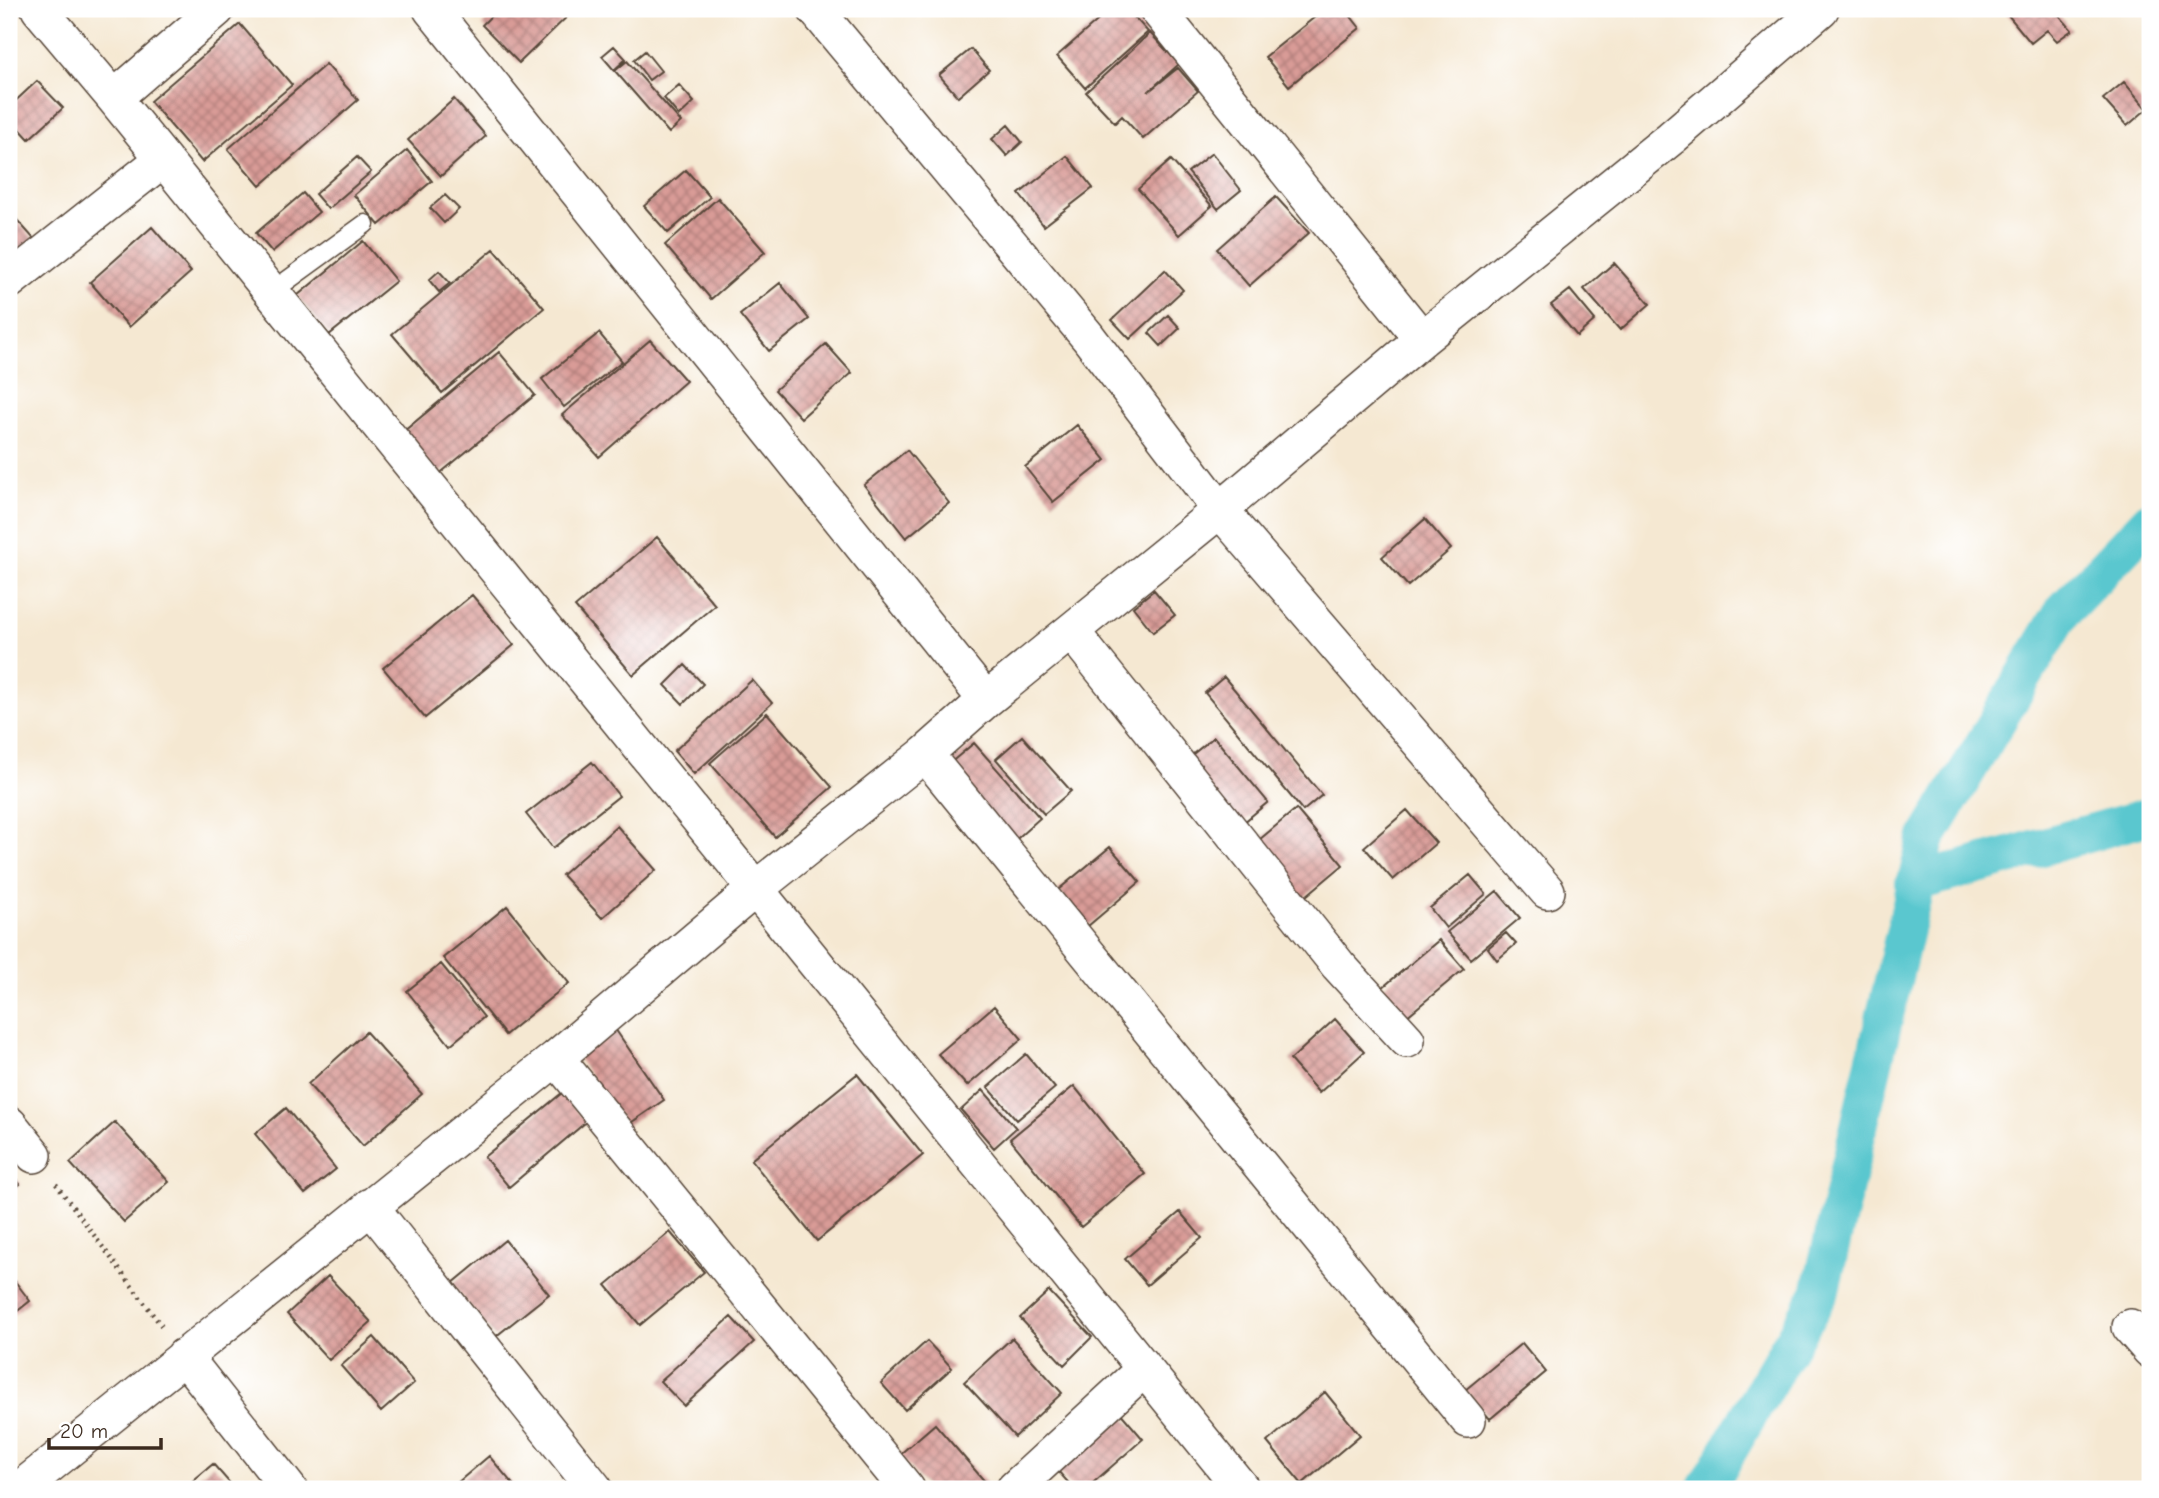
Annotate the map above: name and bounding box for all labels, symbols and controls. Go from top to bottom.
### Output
scale bar [49,1407,161,1451]
text: 20 m [60,1419,108,1443]

